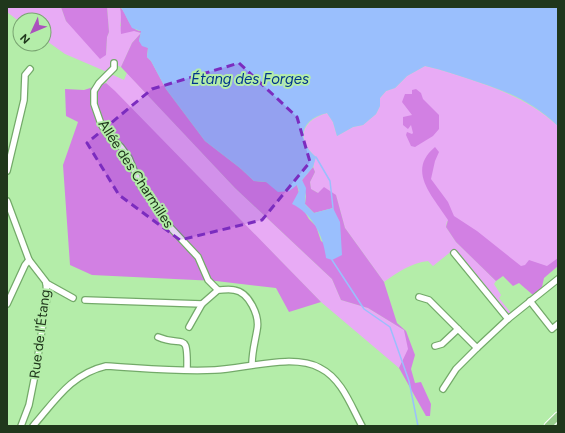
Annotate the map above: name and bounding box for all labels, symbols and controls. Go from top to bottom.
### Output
north arrow [12,12,52,52]
text: N [18,31,33,46]
water label: Étang des Forges [191,70,309,88]
street label: Allée des Charmilles [95,117,177,231]
street label: Rue de l'Étang [26,289,54,379]

